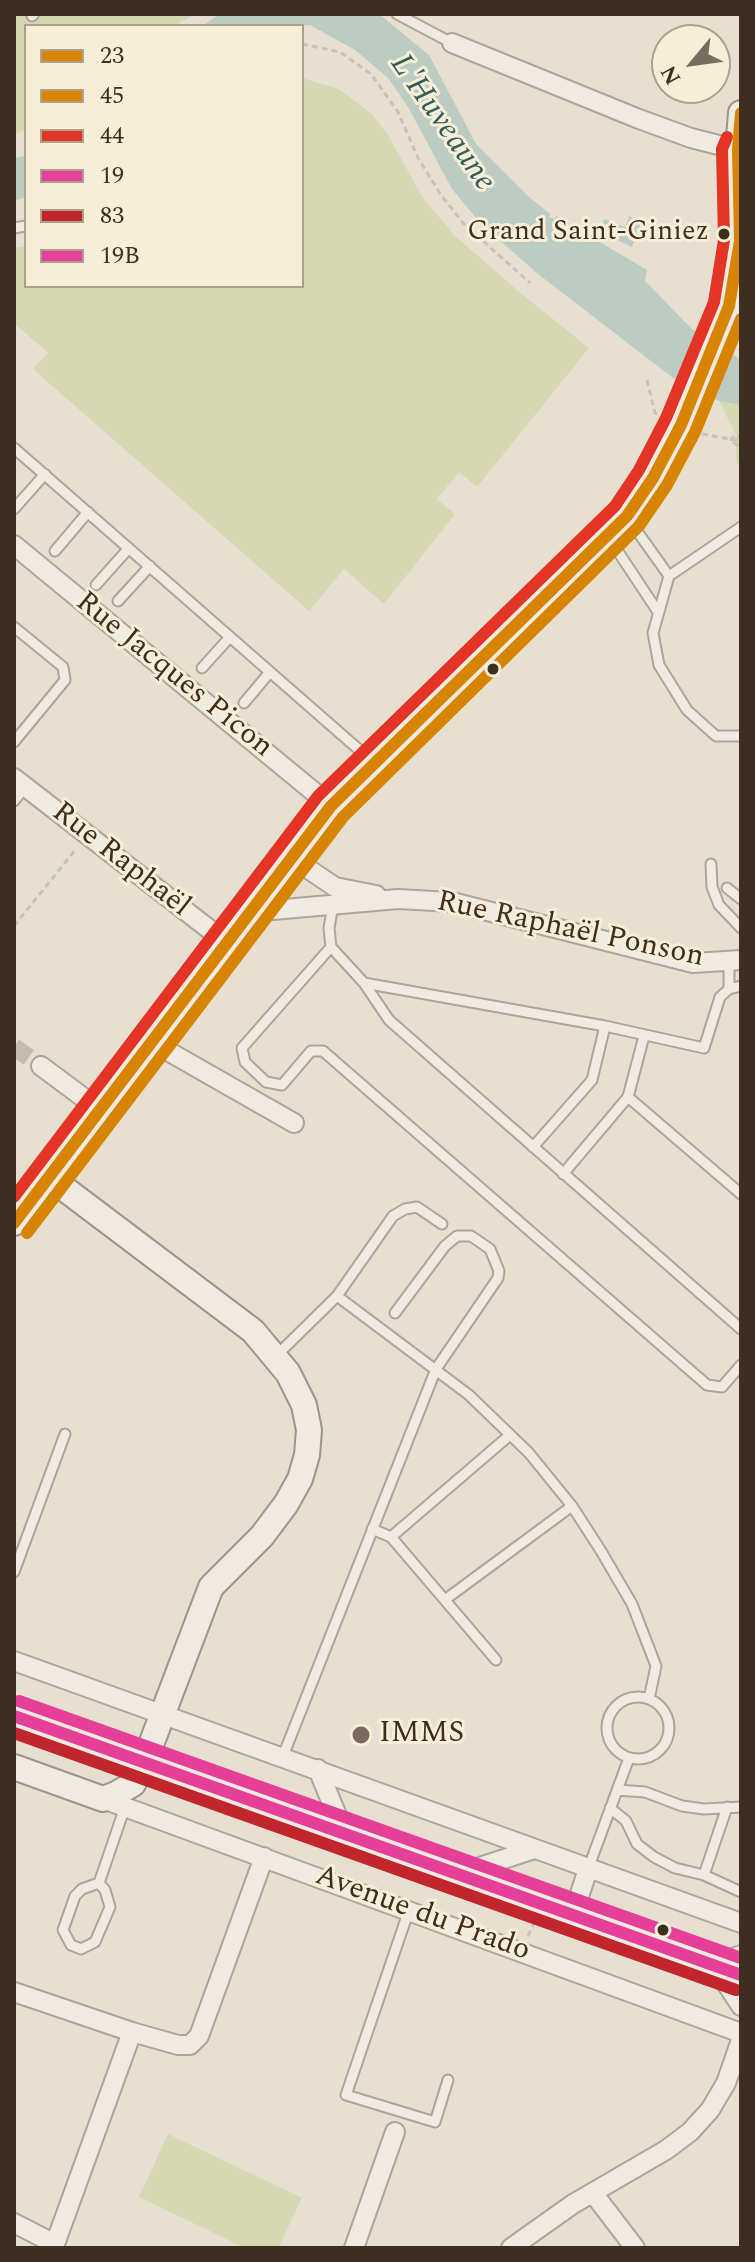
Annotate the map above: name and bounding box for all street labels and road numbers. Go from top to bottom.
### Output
street label: Rue Jacques Picon [67,585,279,767]
street label: Rue Raphaël [44,796,196,926]
street label: Rue Raphaël Ponson [433,885,707,977]
street label: Avenue du Prado [310,1859,534,1971]

